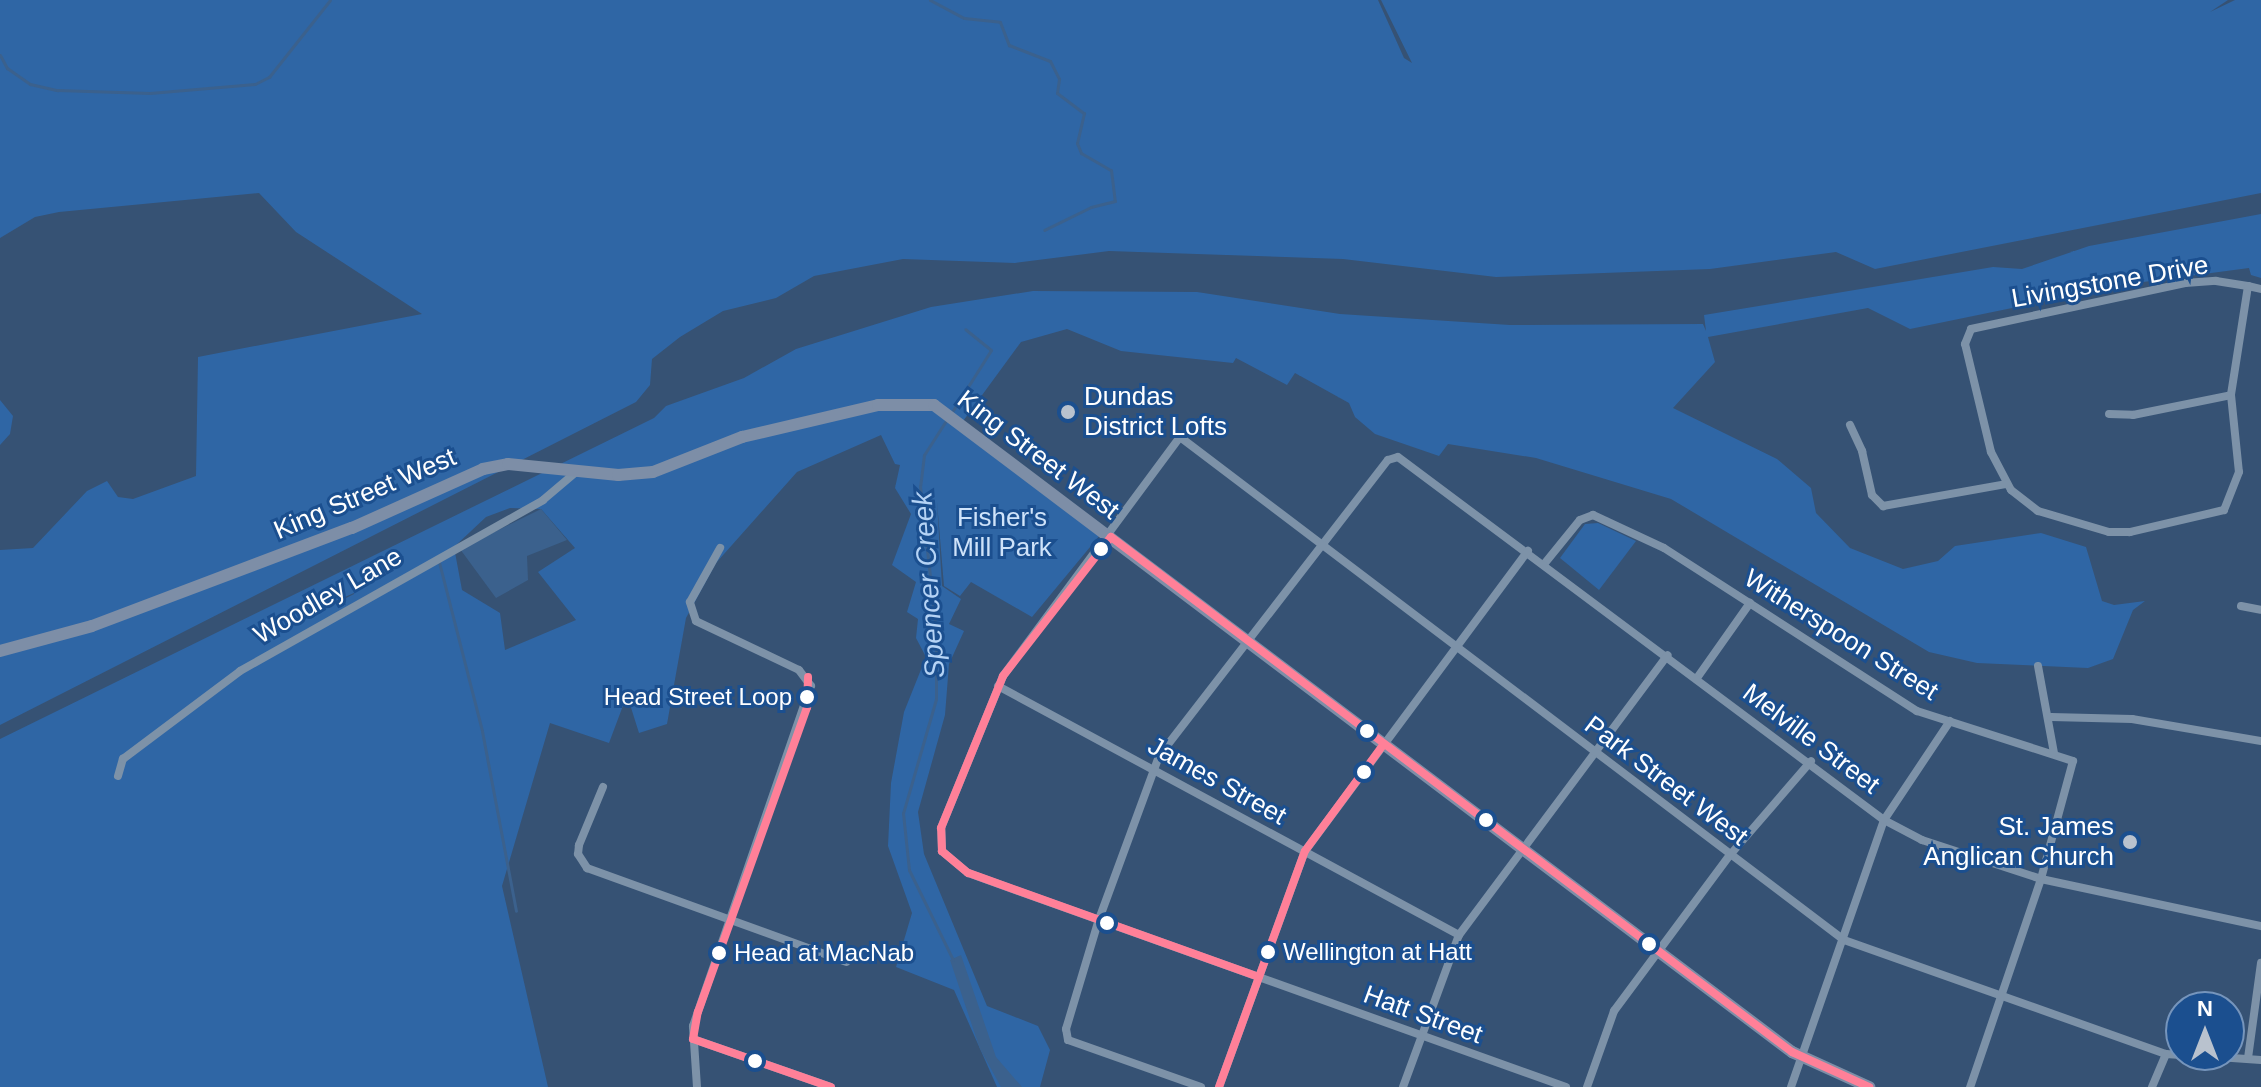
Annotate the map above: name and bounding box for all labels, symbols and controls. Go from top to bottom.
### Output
street label: Livingstone Drive [2009,249,2211,315]
place label: Dundas District Lofts [1084,381,1227,442]
street label: King Street West [951,384,1125,526]
marker: Dundas District Lofts [1059,403,1077,421]
street label: King Street West [269,442,461,546]
water label: Spencer Creek [906,491,952,679]
park label: Fisher's Mill Park [952,502,1052,564]
street label: Woodley Lane [248,541,408,651]
unlabelled marker [1093,541,1109,557]
street label: Witherspoon Street [1738,563,1944,707]
street label: Melville Street [1736,677,1886,801]
place label: Head Street Loop [604,683,792,711]
marker: Head Street Loop [799,689,815,705]
street label: Park Street West [1578,710,1754,852]
unlabelled marker [1359,723,1375,739]
street label: James Street [1142,730,1292,832]
unlabelled marker [1356,764,1372,780]
place label: St. James Anglican Church [1923,811,2114,872]
unlabelled marker [1478,812,1494,828]
marker: St. James Anglican Church [2121,833,2139,851]
unlabelled marker [1099,915,1115,931]
unlabelled marker [1641,936,1657,952]
place label: Wellington at Hatt [1283,938,1472,966]
place label: Head at MacNab [734,939,914,967]
marker: Wellington at Hatt [1260,944,1276,960]
marker: Head at MacNab [711,945,727,961]
street label: Hatt Street [1359,979,1487,1051]
north arrow [2165,991,2245,1071]
text: N [2197,996,2213,1021]
unlabelled marker [747,1053,763,1069]

